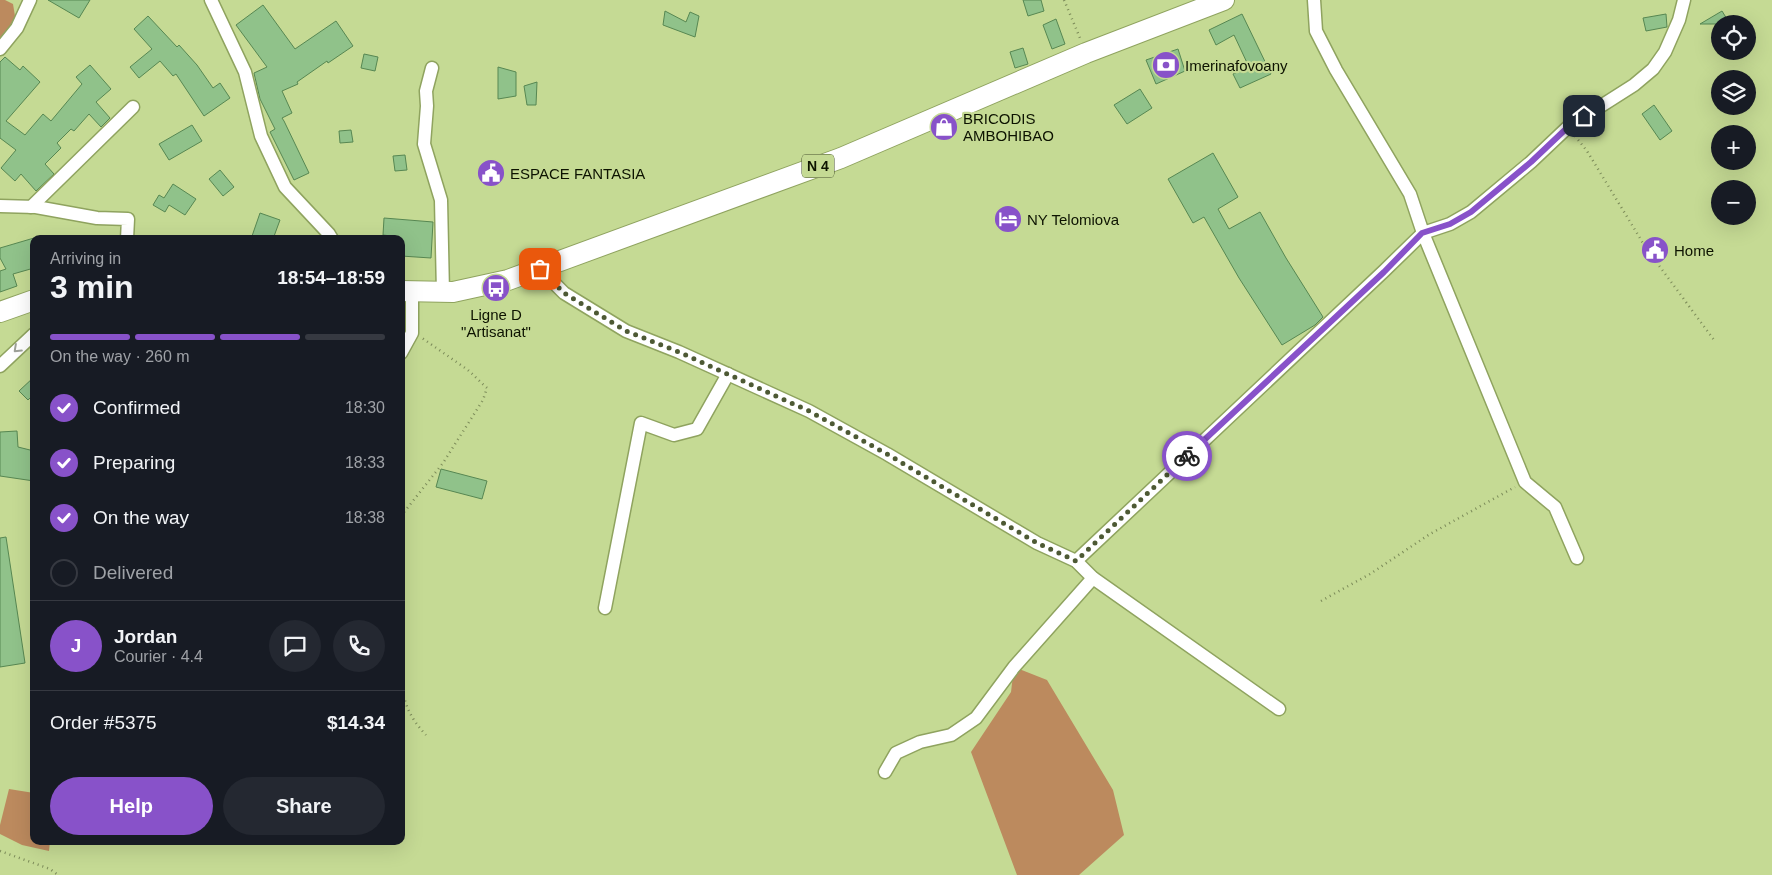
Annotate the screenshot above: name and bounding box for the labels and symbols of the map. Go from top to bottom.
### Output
bank icon: Imerinafovoany [1151,50,1181,80]
place label: Imerinafovoany [1185,57,1288,74]
pin [1563,95,1605,137]
place label: BRICODIS AMBOHIBAO [963,110,1054,144]
shop icon: BRICODIS AMBOHIBAO [929,112,959,142]
road number: N 4 [802,154,834,178]
public building icon: ESPACE FANTASIA [476,158,506,188]
place label: ESPACE FANTASIA [510,165,645,182]
hotel icon: NY Telomiova [993,204,1023,234]
place label: NY Telomiova [1027,211,1120,228]
public building icon: Home [1640,235,1670,265]
place label: Home [1674,242,1714,259]
pin [519,248,561,290]
bus stop icon: Ligne D "Artisanat" [481,273,511,303]
place label: Ligne D "Artisanat" [461,306,531,340]
one-way arrow [13,343,22,352]
courier [1162,431,1212,481]

